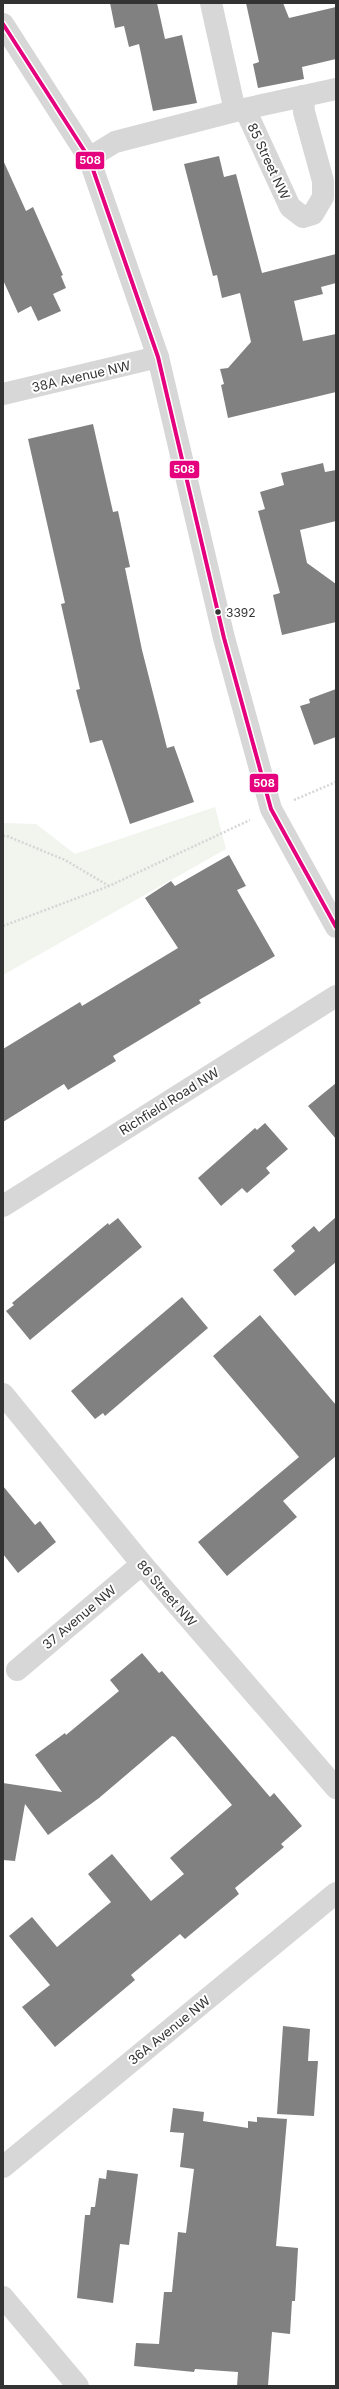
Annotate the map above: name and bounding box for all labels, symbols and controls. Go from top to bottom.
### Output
street label: 85 Street NW [244,120,294,202]
line badge: 508 [75,151,105,170]
text: 508 [79,153,101,167]
street label: 38A Avenue NW [30,357,132,395]
line badge: 508 [169,460,200,479]
text: 508 [173,462,195,476]
place label: 3392 [226,605,256,620]
marker: 3392 [213,607,223,617]
line badge: 508 [249,773,279,793]
text: 508 [253,776,275,790]
street label: Richfield Road NW [116,1064,222,1138]
street label: 86 Street NW [134,1557,200,1630]
street label: 37 Avenue NW [39,1582,119,1652]
street label: 36A Avenue NW [125,1992,213,2068]

